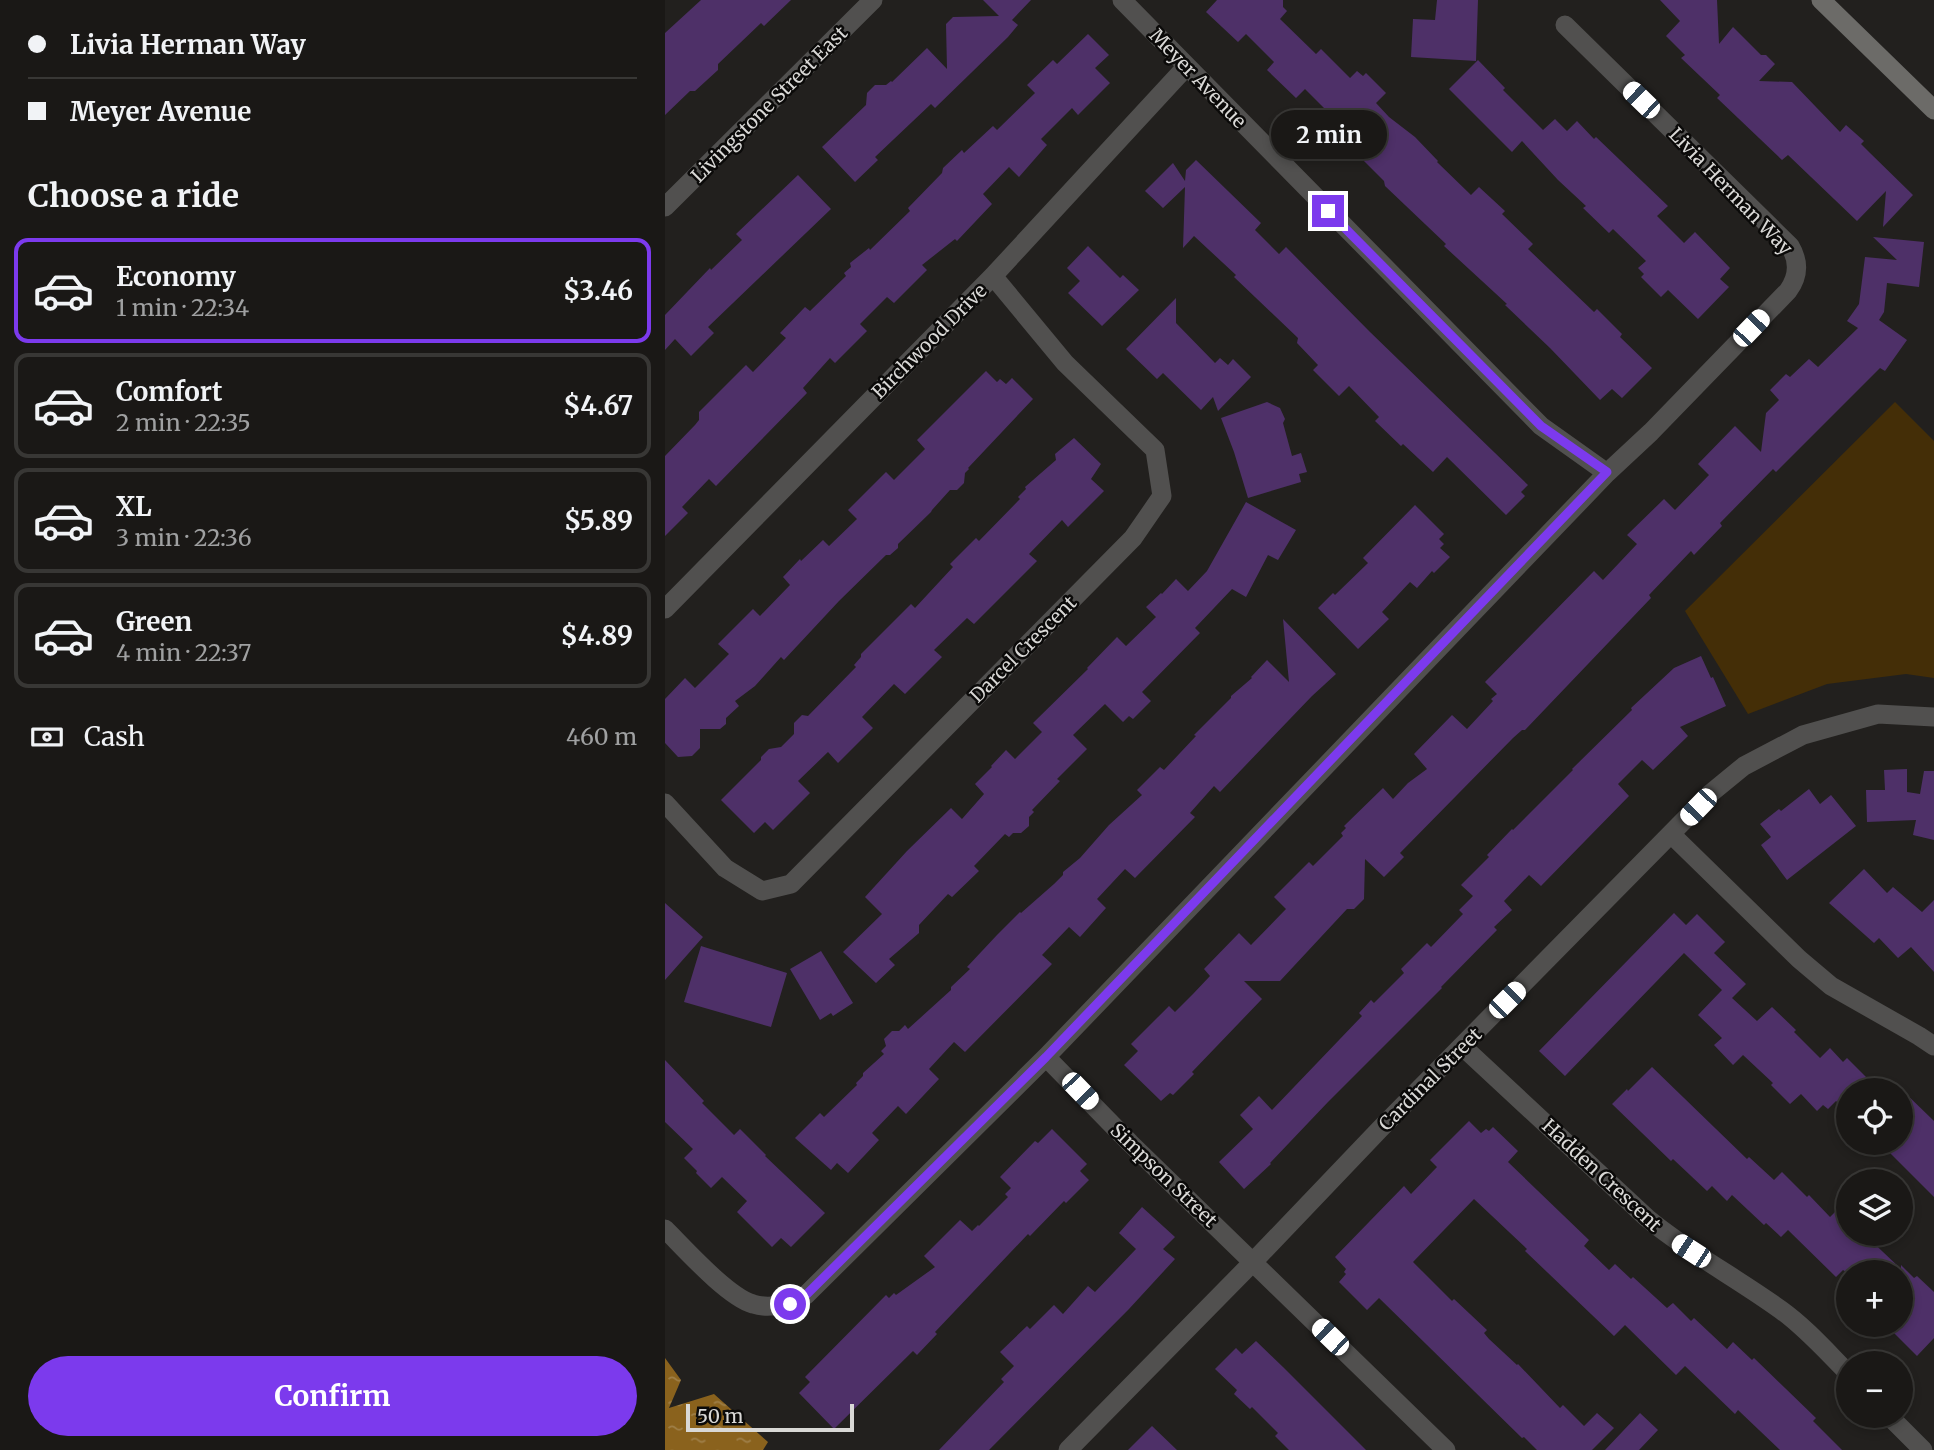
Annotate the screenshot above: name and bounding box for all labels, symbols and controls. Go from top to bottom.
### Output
street label: Livingstone Street East [686,20,853,187]
street label: Meyer Avenue [1145,23,1252,133]
text: Livia Herman Way [70,28,306,61]
car [1619,78,1664,122]
text: Meyer Avenue [70,95,251,128]
callout: 2 min [1270,110,1386,158]
text: 2 min [1296,120,1362,149]
street label: Livia Herman Way [1664,122,1798,260]
text: Choose a ride [28,176,239,216]
route end [1312,195,1344,227]
icon: car [32,259,95,322]
text: Economy [116,260,236,293]
text: $3.46 [563,274,633,307]
street label: Birchwood Drive [866,278,992,404]
text: 1 min · 22:34 [116,293,249,322]
car [1729,306,1774,350]
icon: car [32,374,95,437]
text: Comfort [116,375,222,408]
text: $4.67 [563,389,633,422]
text: 2 min · 22:35 [116,408,251,437]
icon: car [32,489,95,552]
text: XL [116,490,152,523]
text: $5.89 [564,504,633,537]
text: 3 min · 22:36 [116,523,252,552]
street label: Darcel Crescent [965,590,1082,707]
icon: car [32,604,95,667]
text: Green [116,605,192,638]
text: $4.89 [561,619,633,652]
text: 4 min · 22:37 [116,638,251,667]
icon: cash [28,718,66,756]
text: Cash [84,720,145,753]
text: 460 m [566,722,637,751]
car [1676,785,1721,829]
car [1485,978,1530,1022]
street label: Cardinal Street [1373,1022,1487,1136]
car [1058,1069,1103,1113]
map controls [1836,1078,1913,1428]
button: locate [1836,1078,1913,1155]
street label: Hadden Crescent [1537,1114,1667,1237]
street label: Simpson Street [1106,1118,1223,1232]
button: layers [1836,1169,1913,1246]
car [1668,1231,1715,1271]
button: + [1836,1260,1913,1337]
route start [774,1288,806,1320]
car [1308,1315,1353,1359]
button: − [1836,1351,1913,1428]
button: Confirm [28,1356,637,1436]
scale bar [686,1401,854,1433]
text: 50 m [697,1404,743,1428]

